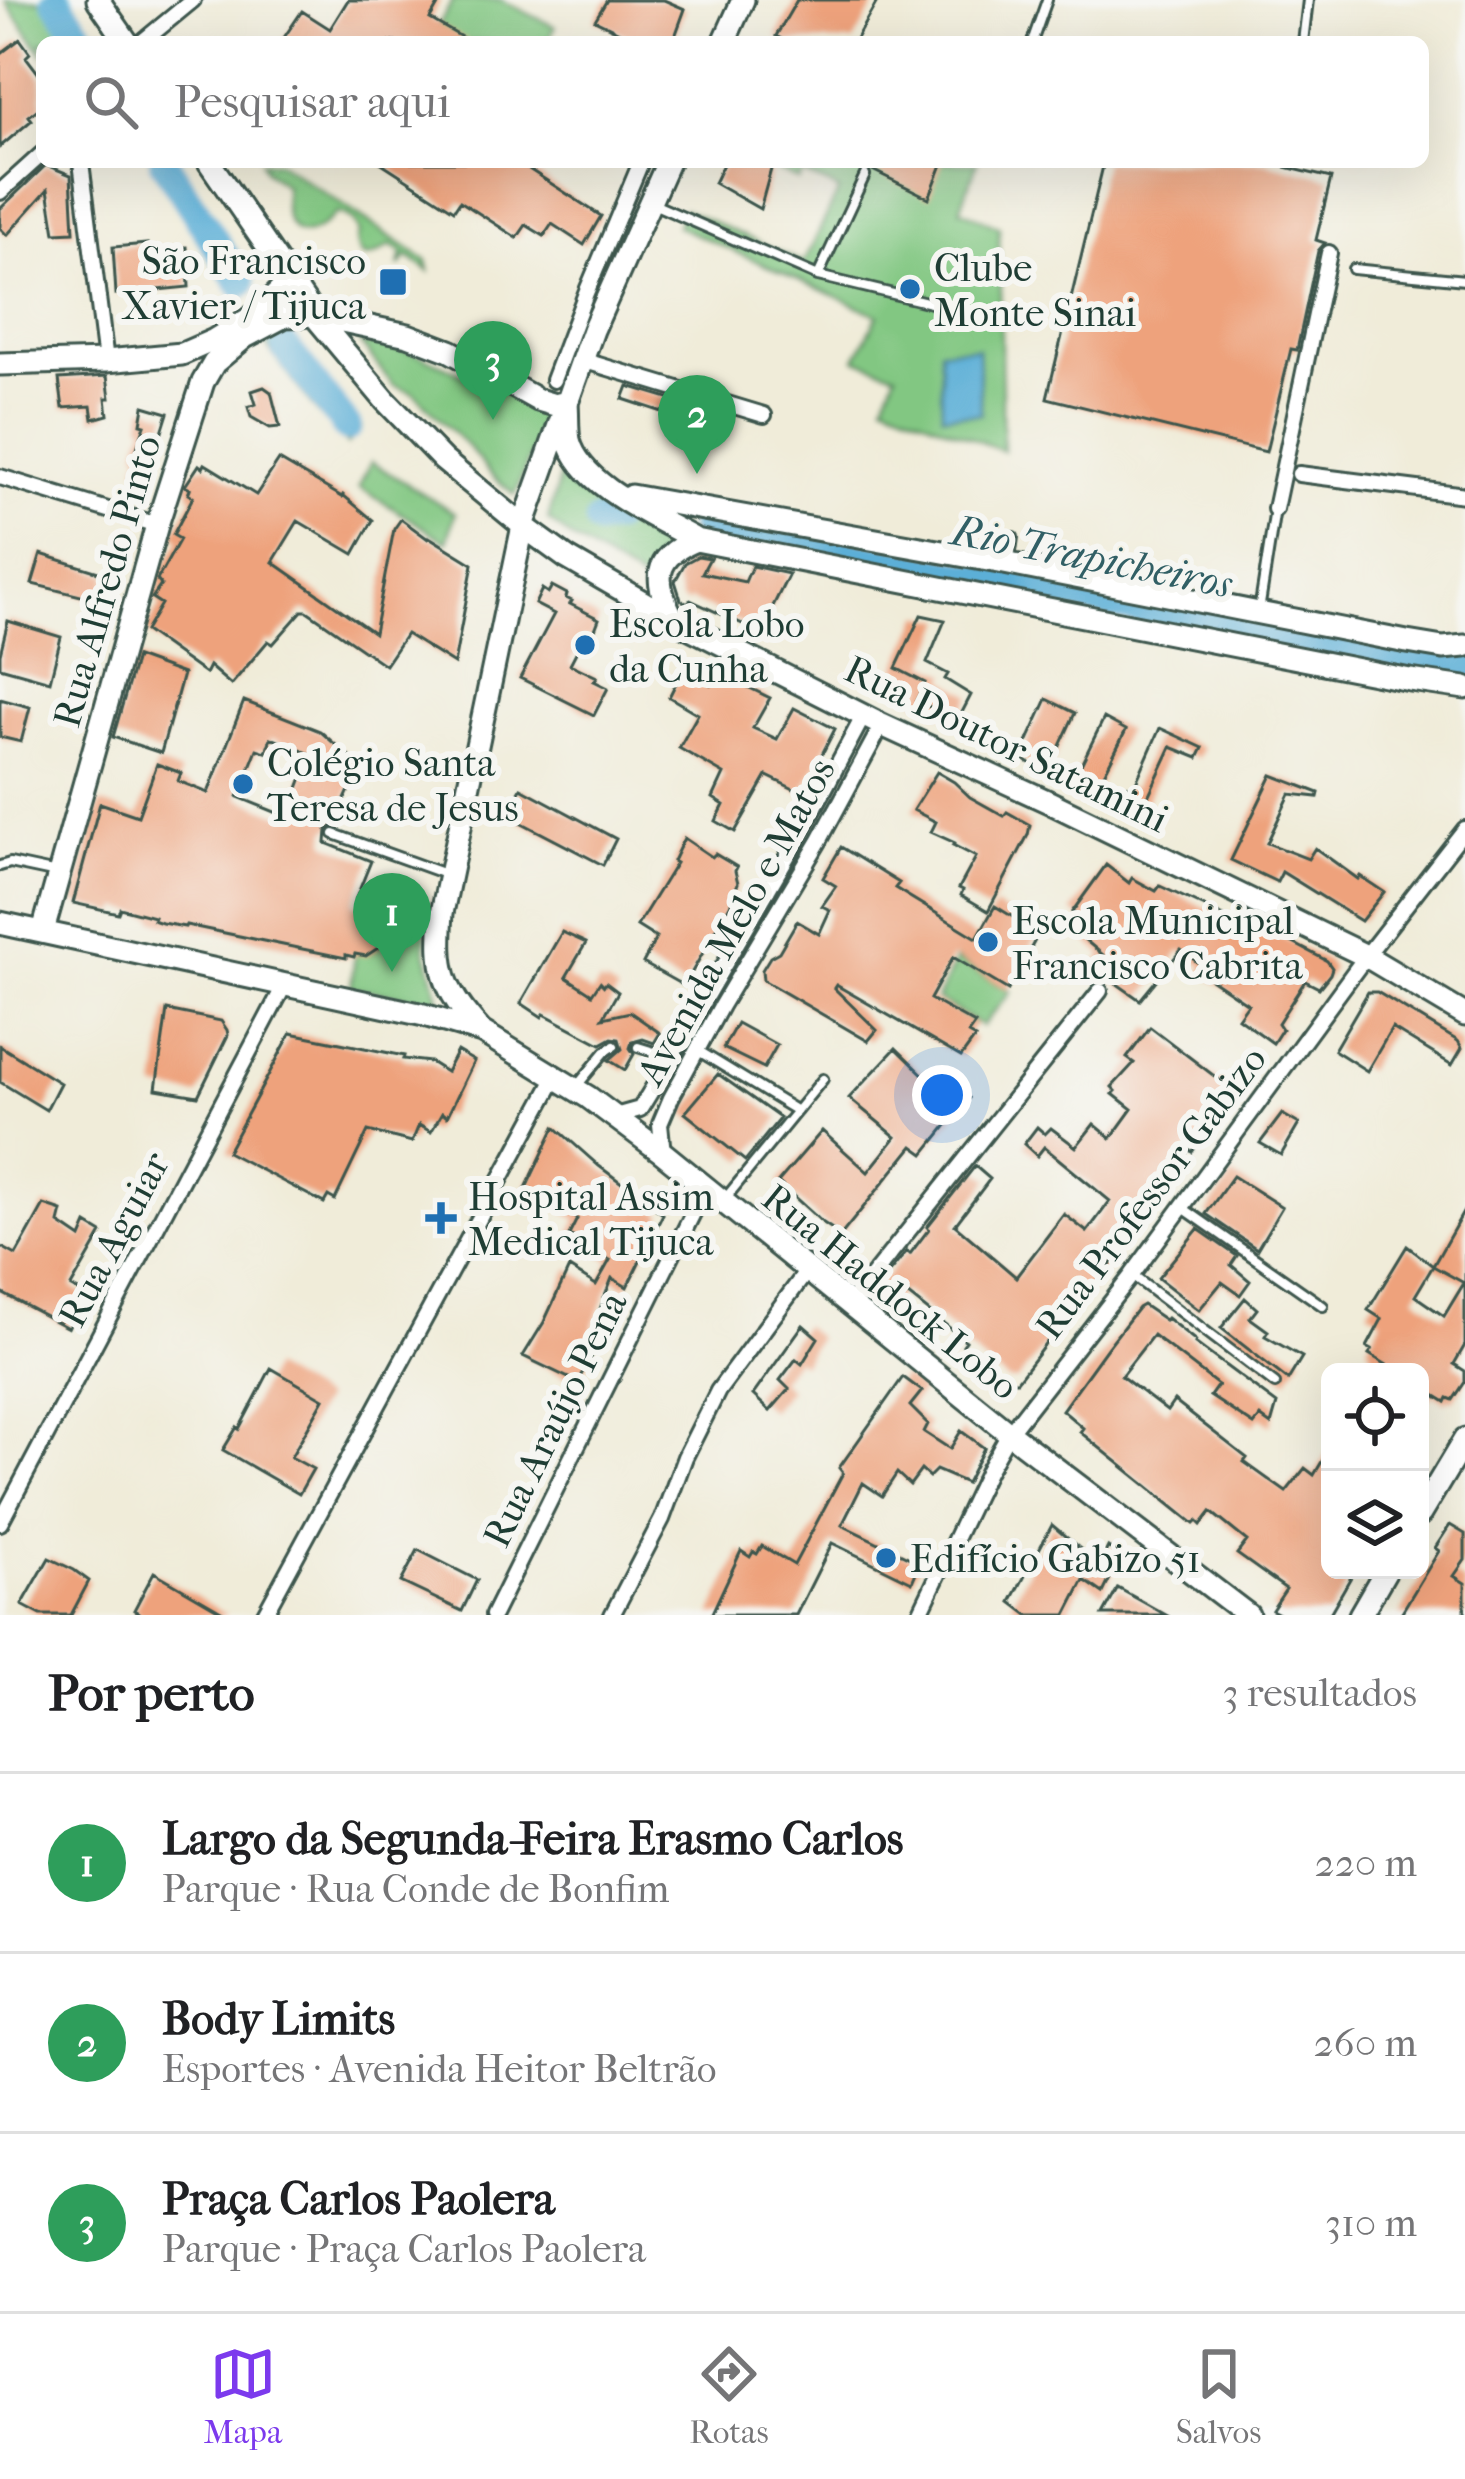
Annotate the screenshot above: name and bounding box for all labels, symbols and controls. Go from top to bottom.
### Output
search box [36,36,1429,168]
icon: search [78,69,144,135]
text: Pesquisar aqui [174,76,450,129]
place label: São Francisco Xavier / Tijuca [121,238,367,329]
place label: Clube Monte Sinai [934,245,1137,336]
marker: São Francisco Xavier / Tijuca [377,266,409,298]
marker: Clube Monte Sinai [897,276,923,302]
pin: 3 [454,321,532,420]
pin: 2 [658,375,736,474]
street label: Rua Alfredo Pinto [43,430,171,732]
water label: Rio Trapicheiros [945,506,1237,609]
place label: Escola Lobo da Cunha [609,601,805,692]
marker: Escola Lobo da Cunha [572,632,598,658]
street label: Rua Doutor Satamini [837,646,1176,842]
place label: Colégio Santa Teresa de Jesus [267,740,519,831]
street label: Avenida Melo e Matos [626,750,845,1095]
marker: Colégio Santa Teresa de Jesus [230,771,256,797]
pin: 1 [353,873,431,972]
place label: Escola Municipal Francisco Cabrita [1012,898,1304,989]
marker: Escola Municipal Francisco Cabrita [975,929,1001,955]
street label: Rua Professor Gabizo [1026,1037,1276,1348]
your location [912,1065,972,1125]
street label: Rua Aguiar [49,1144,179,1335]
place label: Hospital Assim Medical Tijuca [468,1174,715,1265]
street label: Rua Haddock Lobo [753,1174,1028,1409]
marker: Hospital Assim Medical Tijuca [425,1202,457,1234]
street label: Rua Araújo Pena [473,1283,637,1555]
map controls [1321,1363,1429,1579]
button: locate [1321,1363,1429,1471]
button: layers [1321,1471,1429,1579]
place label: Edifício Gabizo 51 [910,1536,1201,1582]
marker: Edifício Gabizo 51 [873,1545,899,1571]
text: Por perto [48,1663,255,1723]
text: 3 resultados [1223,1670,1417,1716]
text: Largo da Segunda-Feira Erasmo Carlos [162,1813,903,1866]
text: 1 [80,1840,94,1886]
text: 220 m [1315,1840,1417,1886]
text: Parque · Rua Conde de Bonfim [162,1866,670,1912]
text: Body Limits [162,1993,395,2046]
text: 2 [77,2020,97,2066]
text: 260 m [1314,2020,1417,2066]
text: Esportes · Avenida Heitor Beltrão [162,2046,717,2092]
text: Praça Carlos Paolera [162,2173,555,2226]
text: 3 [79,2200,95,2246]
text: 310 m [1325,2200,1417,2246]
text: Parque · Praça Carlos Paolera [162,2226,646,2272]
tab: Mapa [204,2341,282,2452]
tab: Rotas [689,2341,769,2452]
tab: Salvos [1176,2341,1261,2452]

